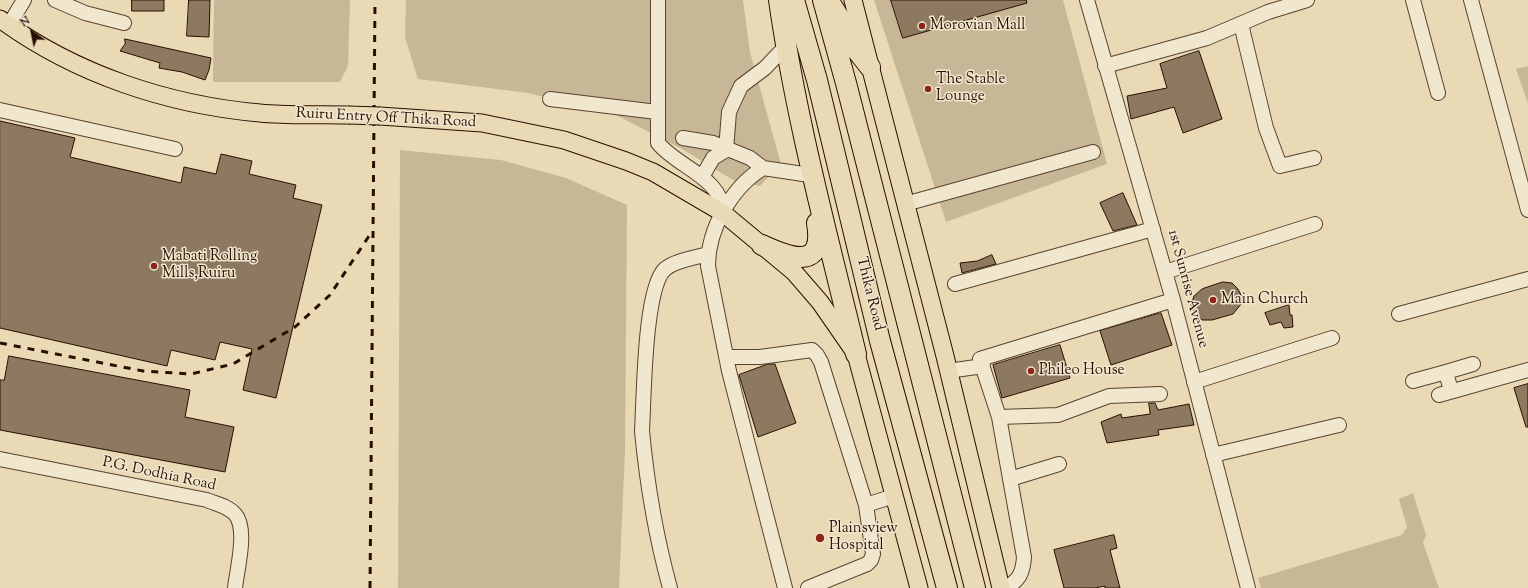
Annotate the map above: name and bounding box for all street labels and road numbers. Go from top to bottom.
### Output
street label: Ruiru Entry Off Thika Road [295,105,477,133]
street label: 1st Sunrise Avenue [1163,228,1211,350]
street label: Thika Road [851,255,887,333]
street label: P.G. Dodhia Road [101,454,217,496]

